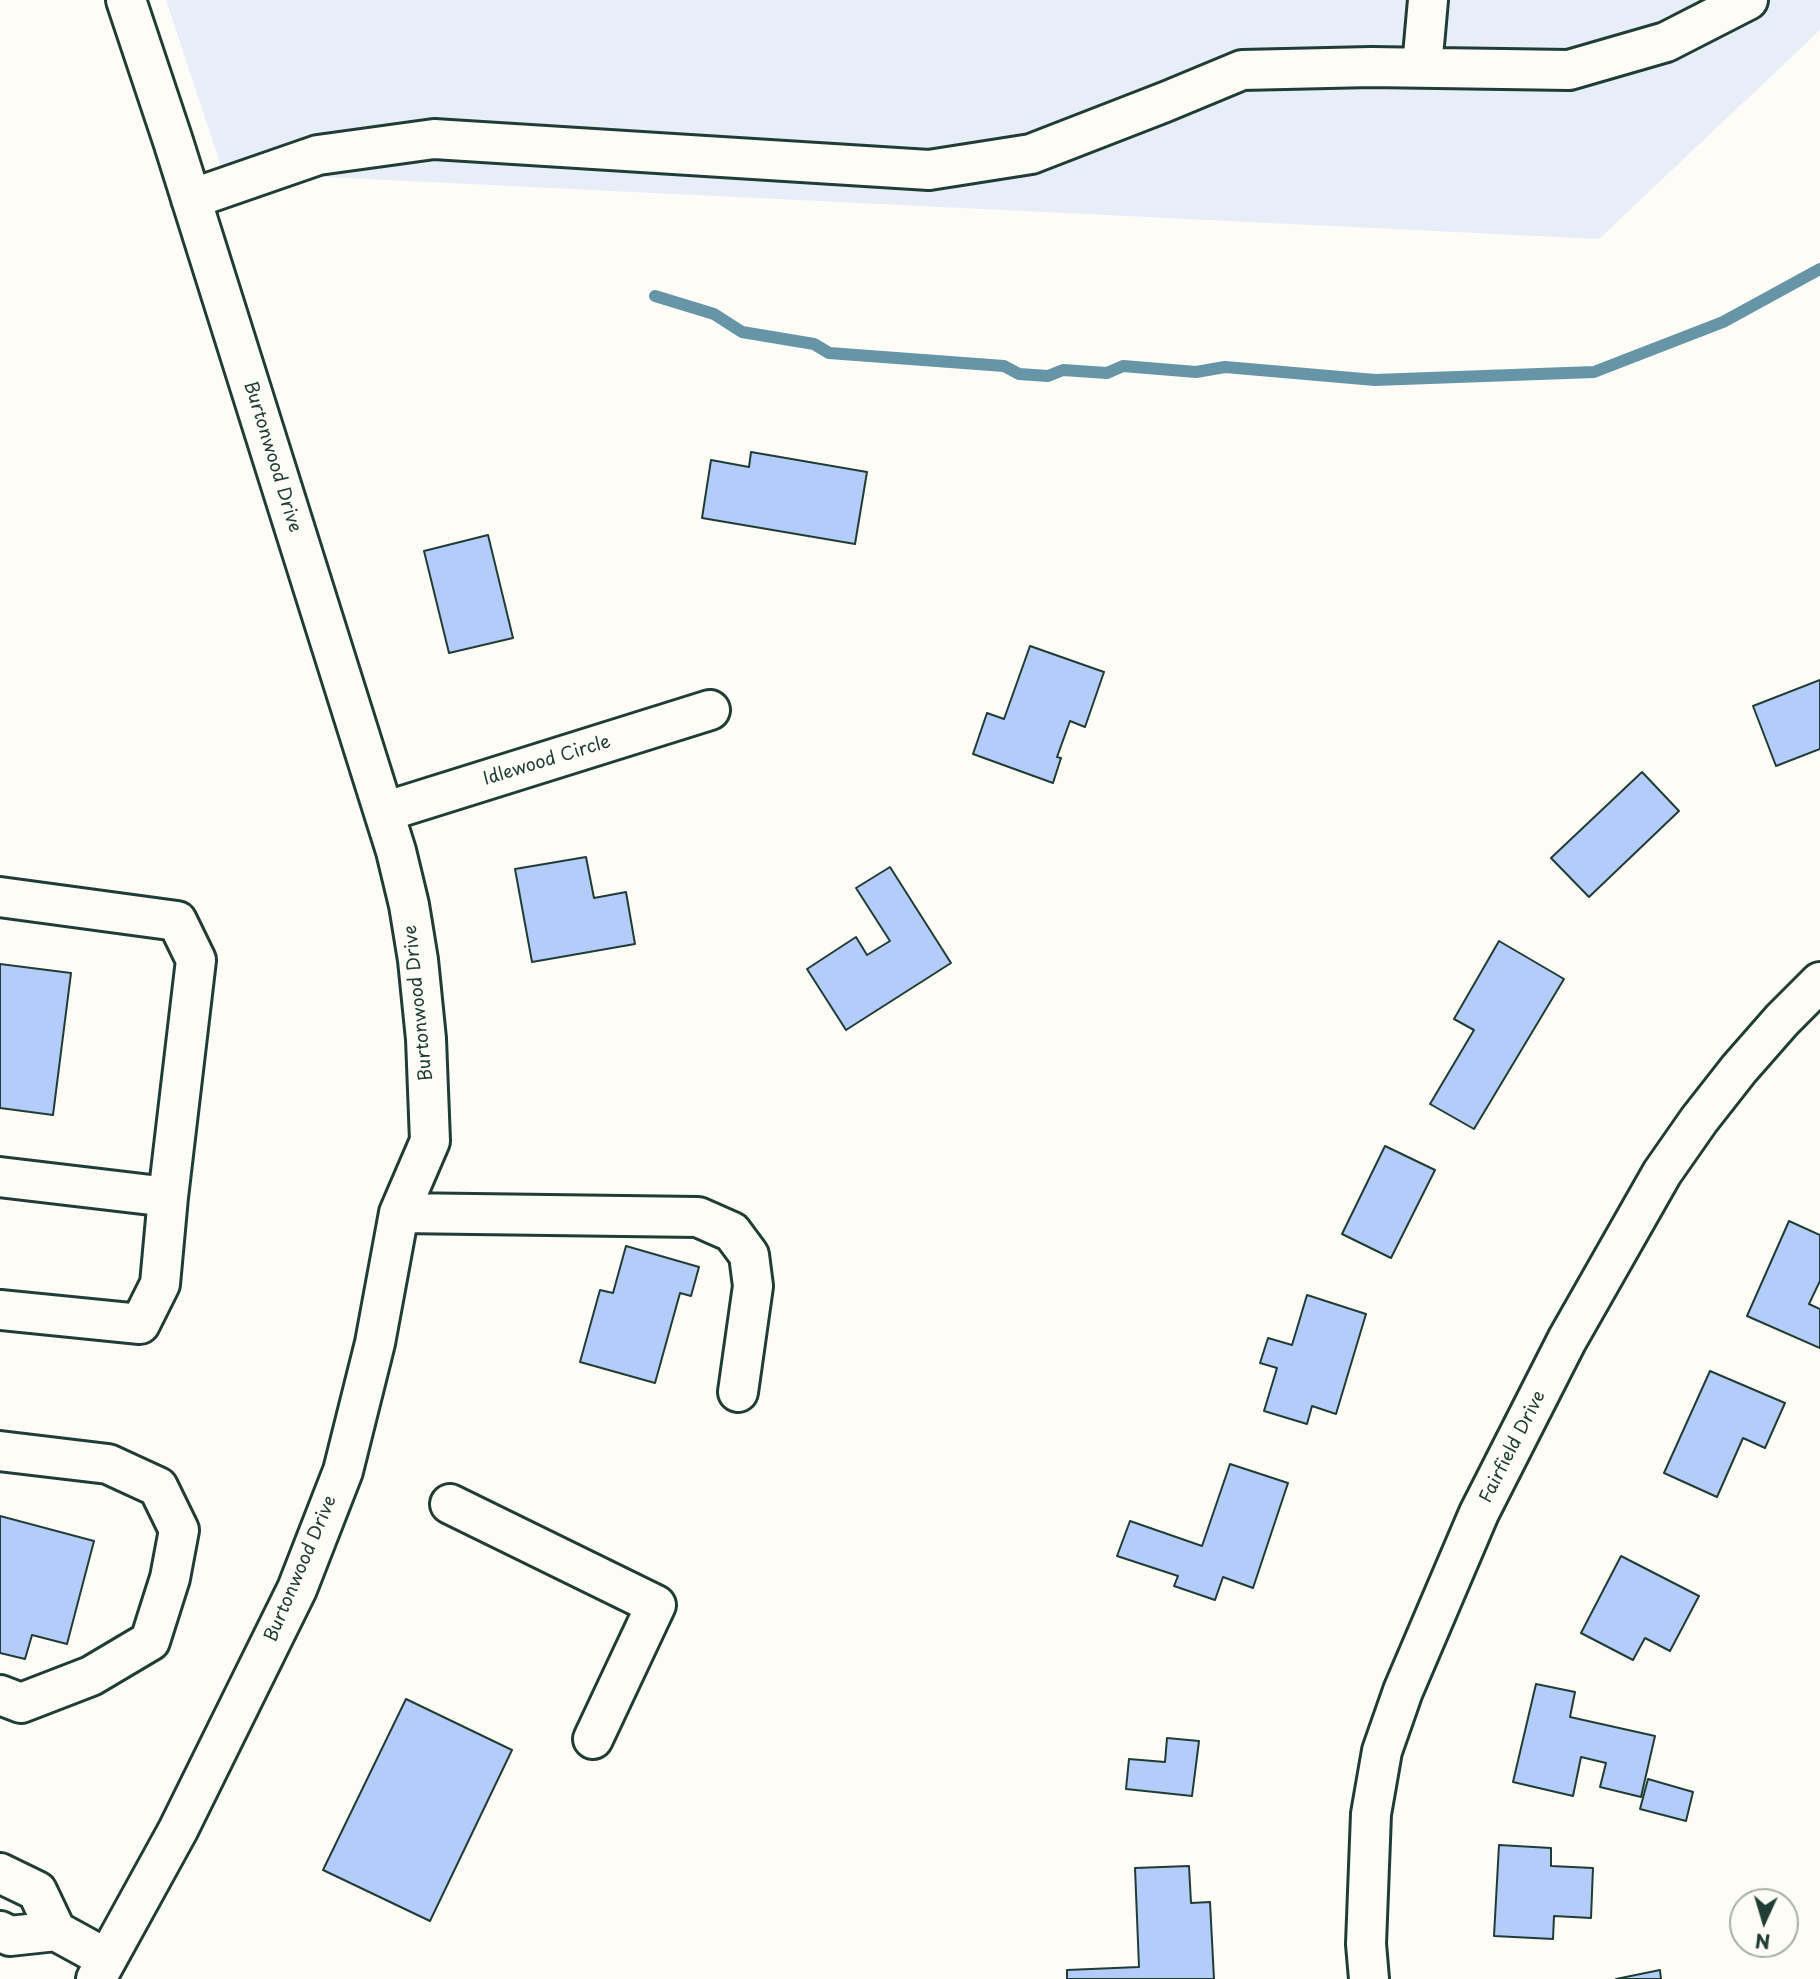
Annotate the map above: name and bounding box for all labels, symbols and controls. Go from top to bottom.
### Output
street label: Burtonwood Drive [239,379,305,535]
street label: Idlewood Circle [481,731,613,791]
street label: Burtonwood Drive [400,924,438,1082]
street label: Fairfield Drive [1475,1387,1551,1507]
street label: Burtonwood Drive [260,1493,342,1645]
north arrow [1729,1888,1799,1958]
text: N [1754,1927,1771,1956]

